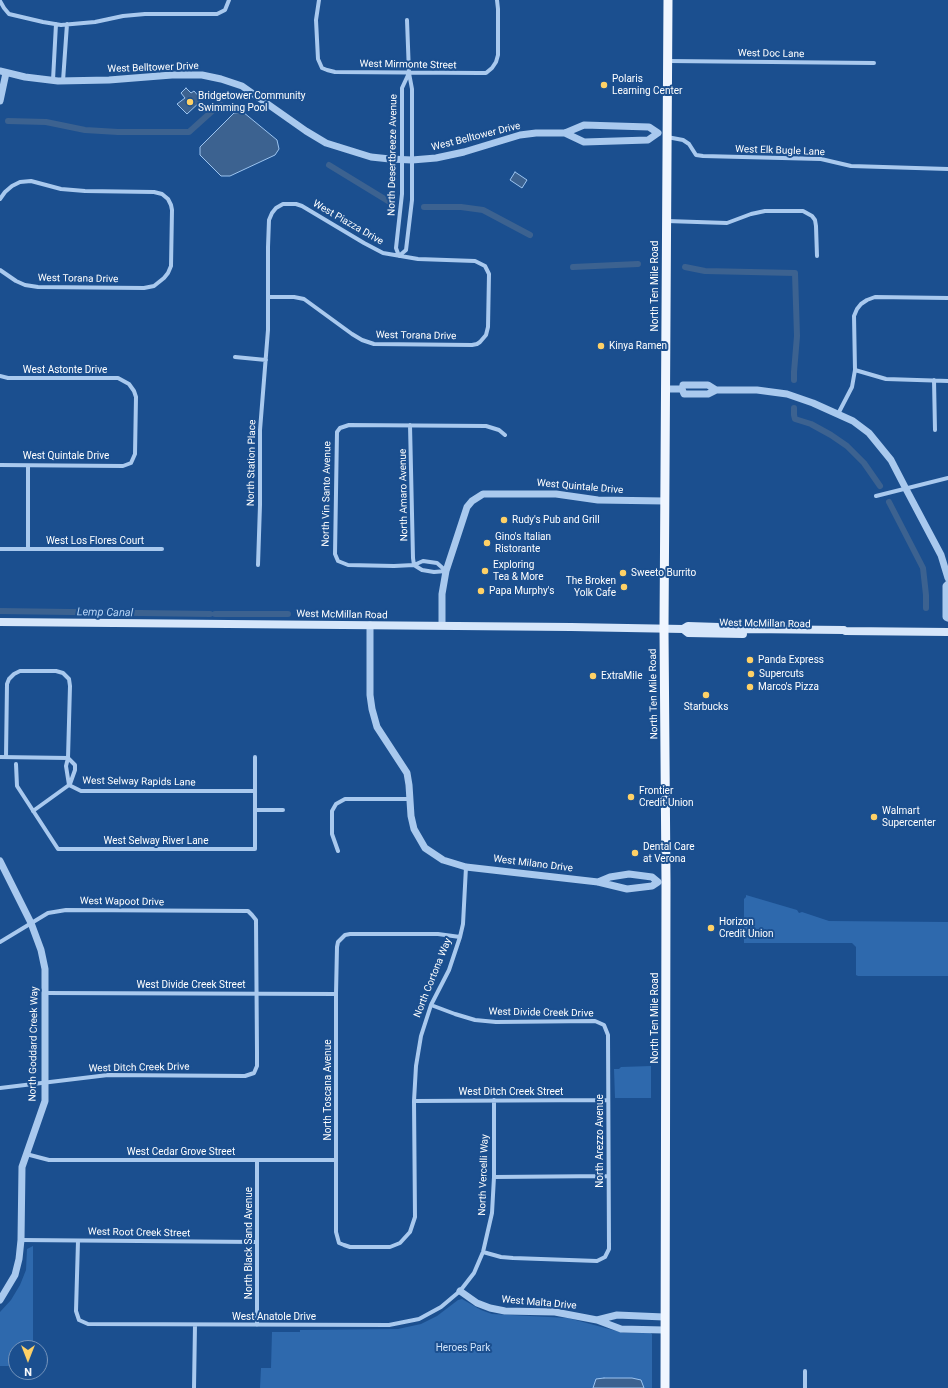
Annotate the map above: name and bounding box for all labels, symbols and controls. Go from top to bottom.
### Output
street label: West Doc Lane [738,47,804,61]
street label: West Mirmonte Street [359,58,457,72]
street label: West Belltower Drive [107,60,199,76]
place label: Polaris Learning Center [612,73,682,96]
marker: Polaris Learning Center [599,80,609,90]
place label: Bridgetower Community Swimming Pool [198,90,305,114]
street label: North Desertbreeze Avenue [386,94,400,216]
marker: Bridgetower Community Swimming Pool [185,97,195,107]
street label: West Belltower Drive [430,120,522,154]
street label: West Elk Bugle Lane [735,143,825,159]
street label: West Piazza Drive [311,198,385,248]
street label: North Ten Mile Road [649,241,661,331]
street label: West Torana Drive [38,272,118,286]
street label: West Torana Drive [376,329,456,343]
place label: Kinya Ramen [609,340,667,352]
marker: Kinya Ramen [596,341,606,351]
street label: West Astonte Drive [23,364,107,376]
street label: North Station Place [245,420,259,506]
street label: North Vin Santo Avenue [320,441,334,547]
street label: North Amaro Avenue [397,449,411,541]
street label: West Quintale Drive [23,450,109,462]
street label: West Quintale Drive [536,477,624,497]
place label: Rudy's Pub and Grill [512,514,600,526]
marker: Rudy's Pub and Grill [499,515,509,525]
place label: Gino's Italian Ristorante [495,531,551,554]
street label: West Los Flores Court [46,535,144,547]
marker: Gino's Italian Ristorante [482,538,492,548]
place label: Exploring Tea & More [493,559,543,582]
marker: Exploring Tea & More [480,566,490,576]
place label: Sweeto Burrito [631,567,696,579]
marker: Sweeto Burrito [618,568,628,578]
place label: The Broken Yolk Cafe [566,575,616,598]
marker: The Broken Yolk Cafe [619,582,629,592]
place label: Papa Murphy's [489,585,554,597]
marker: Papa Murphy's [476,586,486,596]
water label: Lemp Canal [77,606,133,620]
street label: West McMillan Road [296,608,388,622]
street label: West McMillan Road [719,617,811,631]
street label: North Ten Mile Road [647,648,661,740]
place label: Panda Express [758,654,824,666]
marker: Panda Express [745,655,755,665]
place label: Supercuts [759,668,804,680]
marker: Supercuts [746,669,756,679]
place label: ExtraMile [601,670,642,682]
marker: ExtraMile [588,671,598,681]
place label: Marco's Pizza [758,681,819,693]
marker: Marco's Pizza [745,682,755,692]
marker: Starbucks [701,690,711,700]
place label: Starbucks [684,701,728,713]
street label: West Selway Rapids Lane [82,775,196,789]
place label: Frontier Credit Union [639,785,694,808]
marker: Frontier Credit Union [626,792,636,802]
place label: Walmart Supercenter [882,805,936,828]
marker: Walmart Supercenter [869,812,879,822]
street label: West Selway River Lane [104,835,208,847]
place label: Dental Care at Verona [643,841,695,864]
marker: Dental Care at Verona [630,848,640,858]
street label: West Milano Drive [492,853,574,875]
street label: West Wapoot Drive [80,895,164,909]
place label: Horizon Credit Union [719,916,774,940]
marker: Horizon Credit Union [706,923,716,933]
street label: North Cortona Way [412,936,454,1020]
street label: North Ten Mile Road [649,973,661,1063]
street label: West Divide Creek Street [137,979,245,991]
street label: North Goddard Creek Way [27,986,41,1102]
street label: West Divide Creek Drive [488,1006,594,1020]
street label: North Toscana Avenue [322,1040,334,1140]
street label: West Ditch Creek Drive [88,1061,190,1075]
street label: West Ditch Creek Street [459,1086,563,1098]
street label: North Arezzo Avenue [594,1094,606,1188]
street label: North Vercelli Way [477,1134,491,1216]
street label: West Cedar Grove Street [127,1146,235,1158]
street label: North Black Sand Avenue [243,1187,255,1299]
street label: West Root Creek Street [88,1226,190,1240]
street label: West Malta Drive [501,1294,577,1312]
street label: West Anatole Drive [232,1311,316,1323]
north arrow [8,1340,48,1380]
park label: Heroes Park [436,1342,490,1354]
text: N [24,1365,32,1378]

